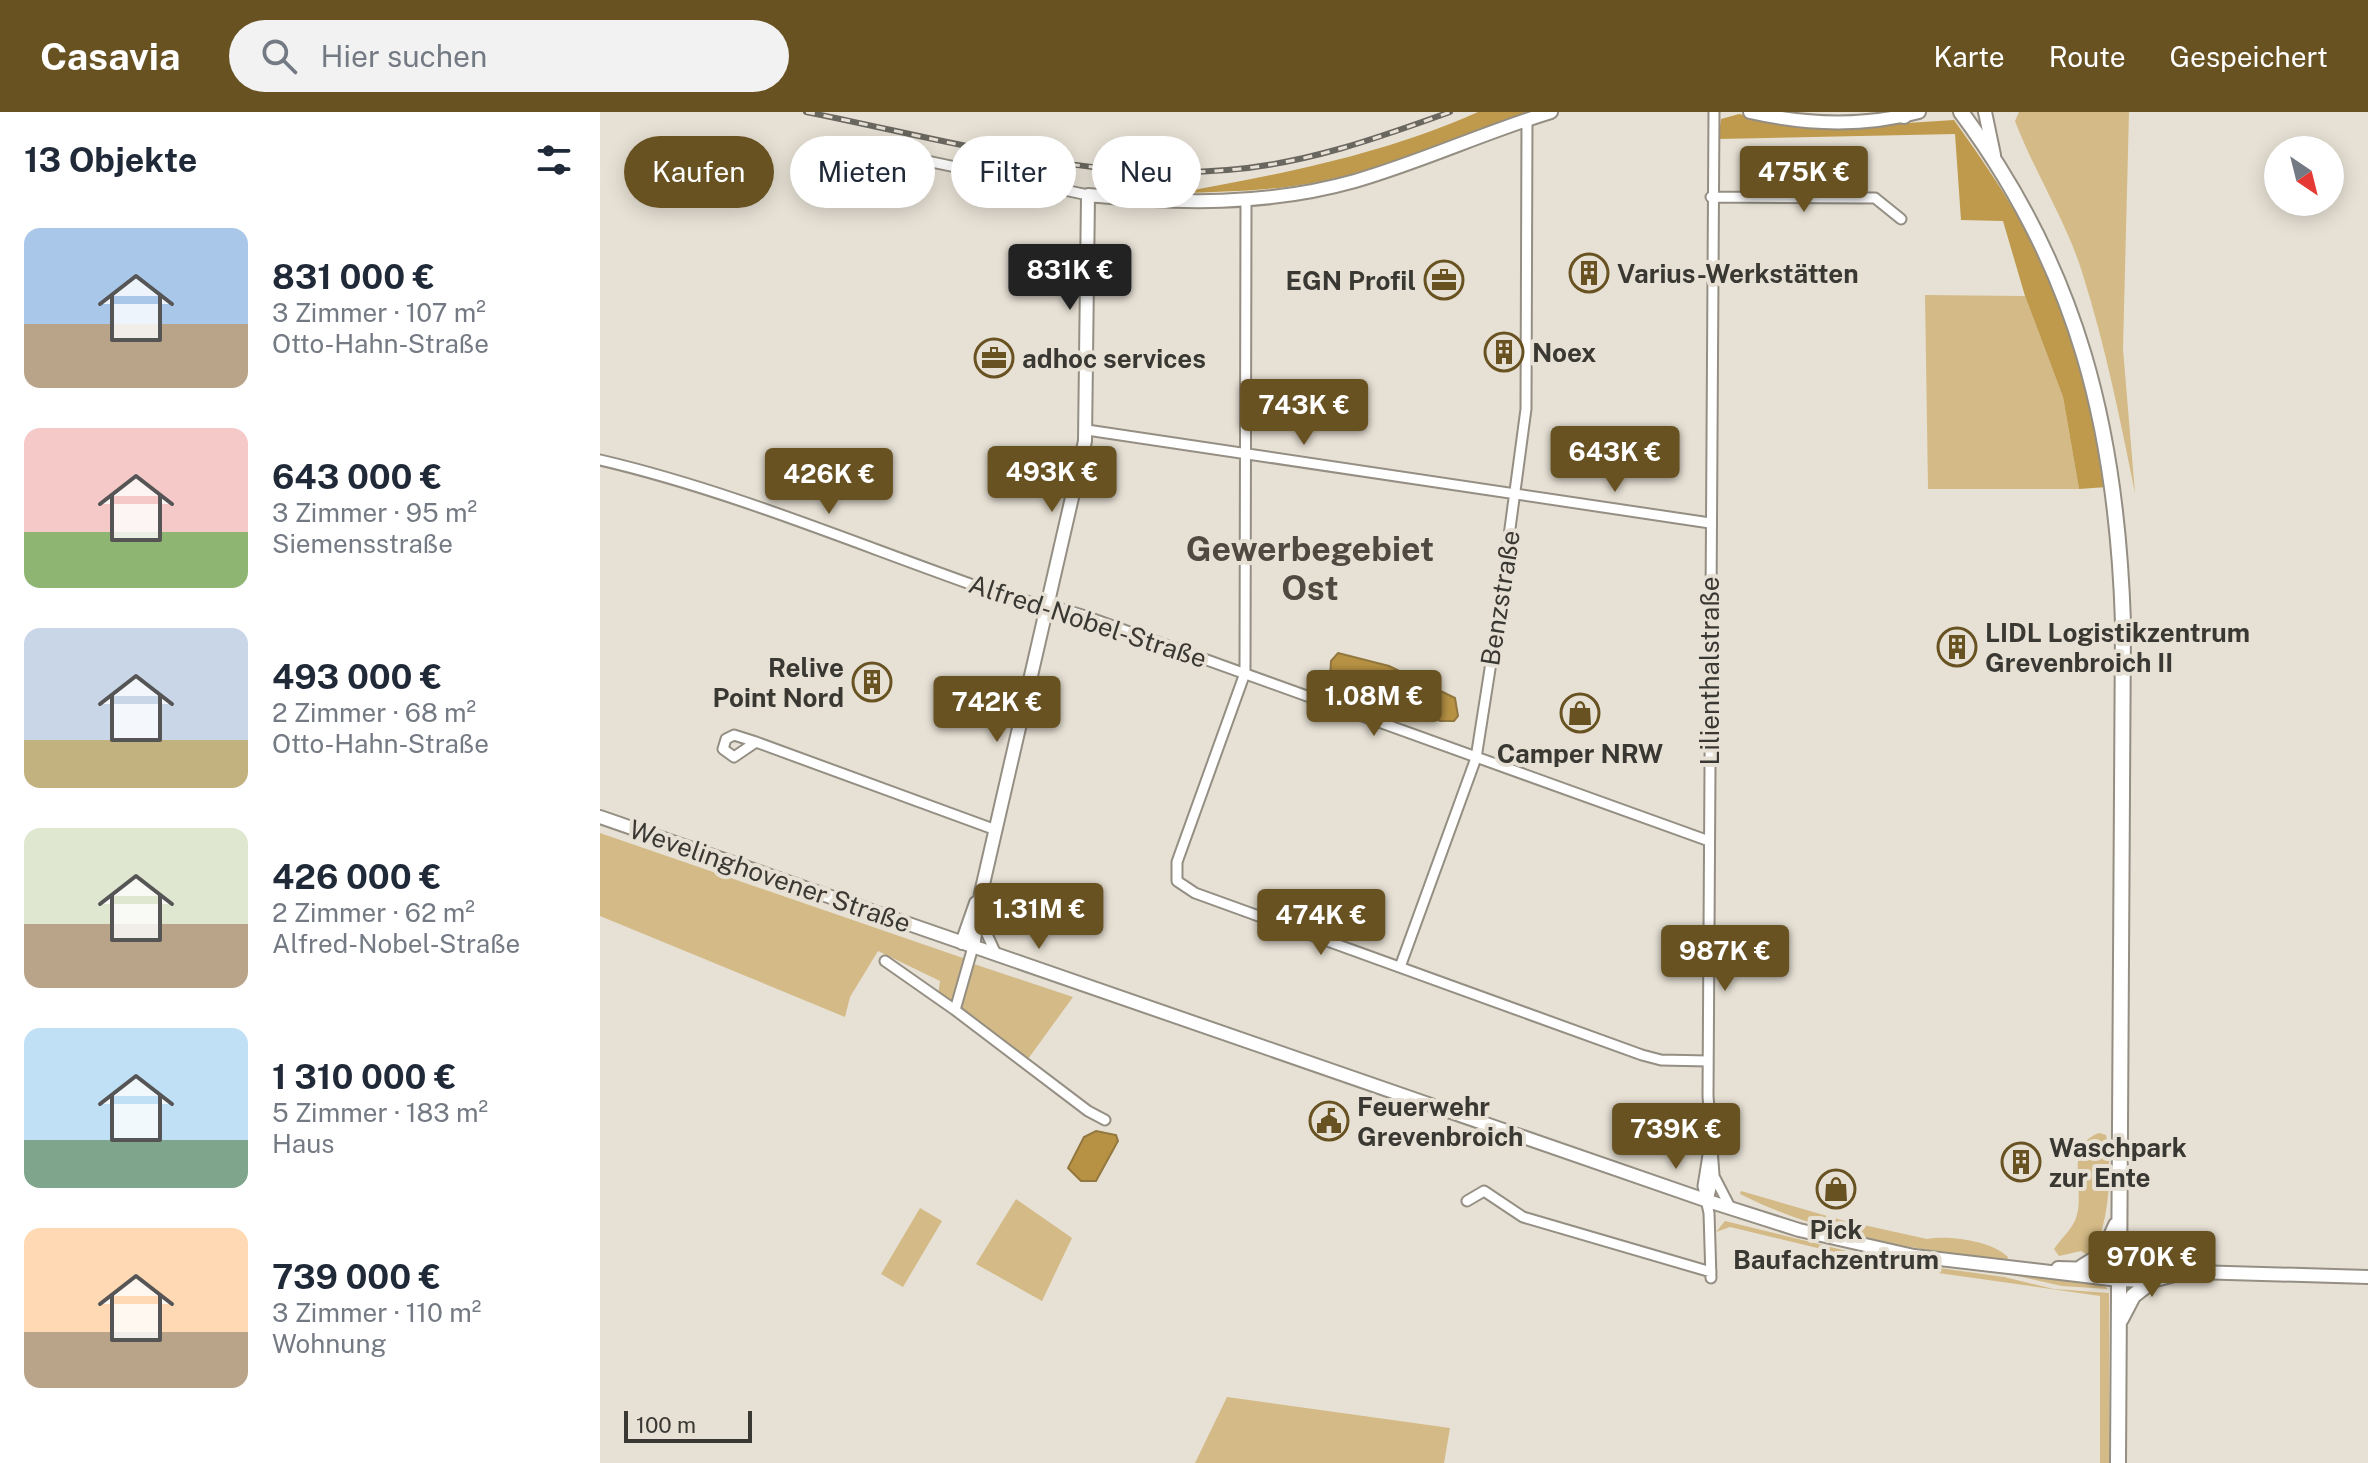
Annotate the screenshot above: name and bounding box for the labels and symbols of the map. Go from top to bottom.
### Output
north arrow [2264,136,2344,216]
pin: 475K € [1739,146,1869,214]
pin: 831K € [1005,244,1135,312]
building icon: Varius-Werkstätten [1568,252,1610,294]
place label: Varius-Werkstätten [1617,258,1859,289]
office icon: EGN Profil [1423,259,1465,301]
place label: EGN Profil [1286,265,1416,296]
building icon: Noex [1483,331,1525,373]
office icon: adhoc services [973,337,1015,379]
place label: Noex [1532,337,1596,368]
place label: adhoc services [1022,343,1206,374]
pin: 743K € [1239,379,1369,447]
pin: 643K € [1550,426,1680,494]
pin: 493K € [987,446,1117,514]
pin: 426K € [764,448,894,516]
street label: Benzstraße [1474,528,1526,668]
district label: Gewerbegebiet Ost [1186,529,1434,608]
street label: Alfred-Nobel-Straße [965,568,1211,674]
street label: Lilienthalstraße [1694,576,1725,766]
place label: LIDL Logistikzentrum Grevenbroich II [1985,617,2250,678]
building icon: LIDL Logistikzentrum Grevenbroich II [1936,626,1978,668]
place label: Relive Point Nord [712,652,844,713]
building icon: Relive Point Nord [851,661,893,703]
pin: 1.08M € [1300,670,1448,738]
pin: 742K € [932,676,1062,744]
shop icon: Camper NRW [1559,692,1601,734]
place label: Camper NRW [1497,738,1663,769]
street label: Wevelinghovener Straße [625,813,915,939]
pin: 1.31M € [965,883,1113,951]
pin: 474K € [1256,889,1386,957]
pin: 987K € [1660,925,1790,993]
place label: Feuerwehr Grevenbroich [1357,1091,1524,1152]
public building icon: Feuerwehr Grevenbroich [1308,1100,1350,1142]
pin: 739K € [1611,1103,1741,1171]
place label: Waschpark zur Ente [2049,1132,2187,1193]
building icon: Waschpark zur Ente [2000,1141,2042,1183]
shop icon: Pick Baufachzentrum [1815,1168,1857,1210]
place label: Pick Baufachzentrum [1733,1214,1939,1275]
pin: 970K € [2087,1231,2217,1299]
scale bar [624,1407,752,1443]

